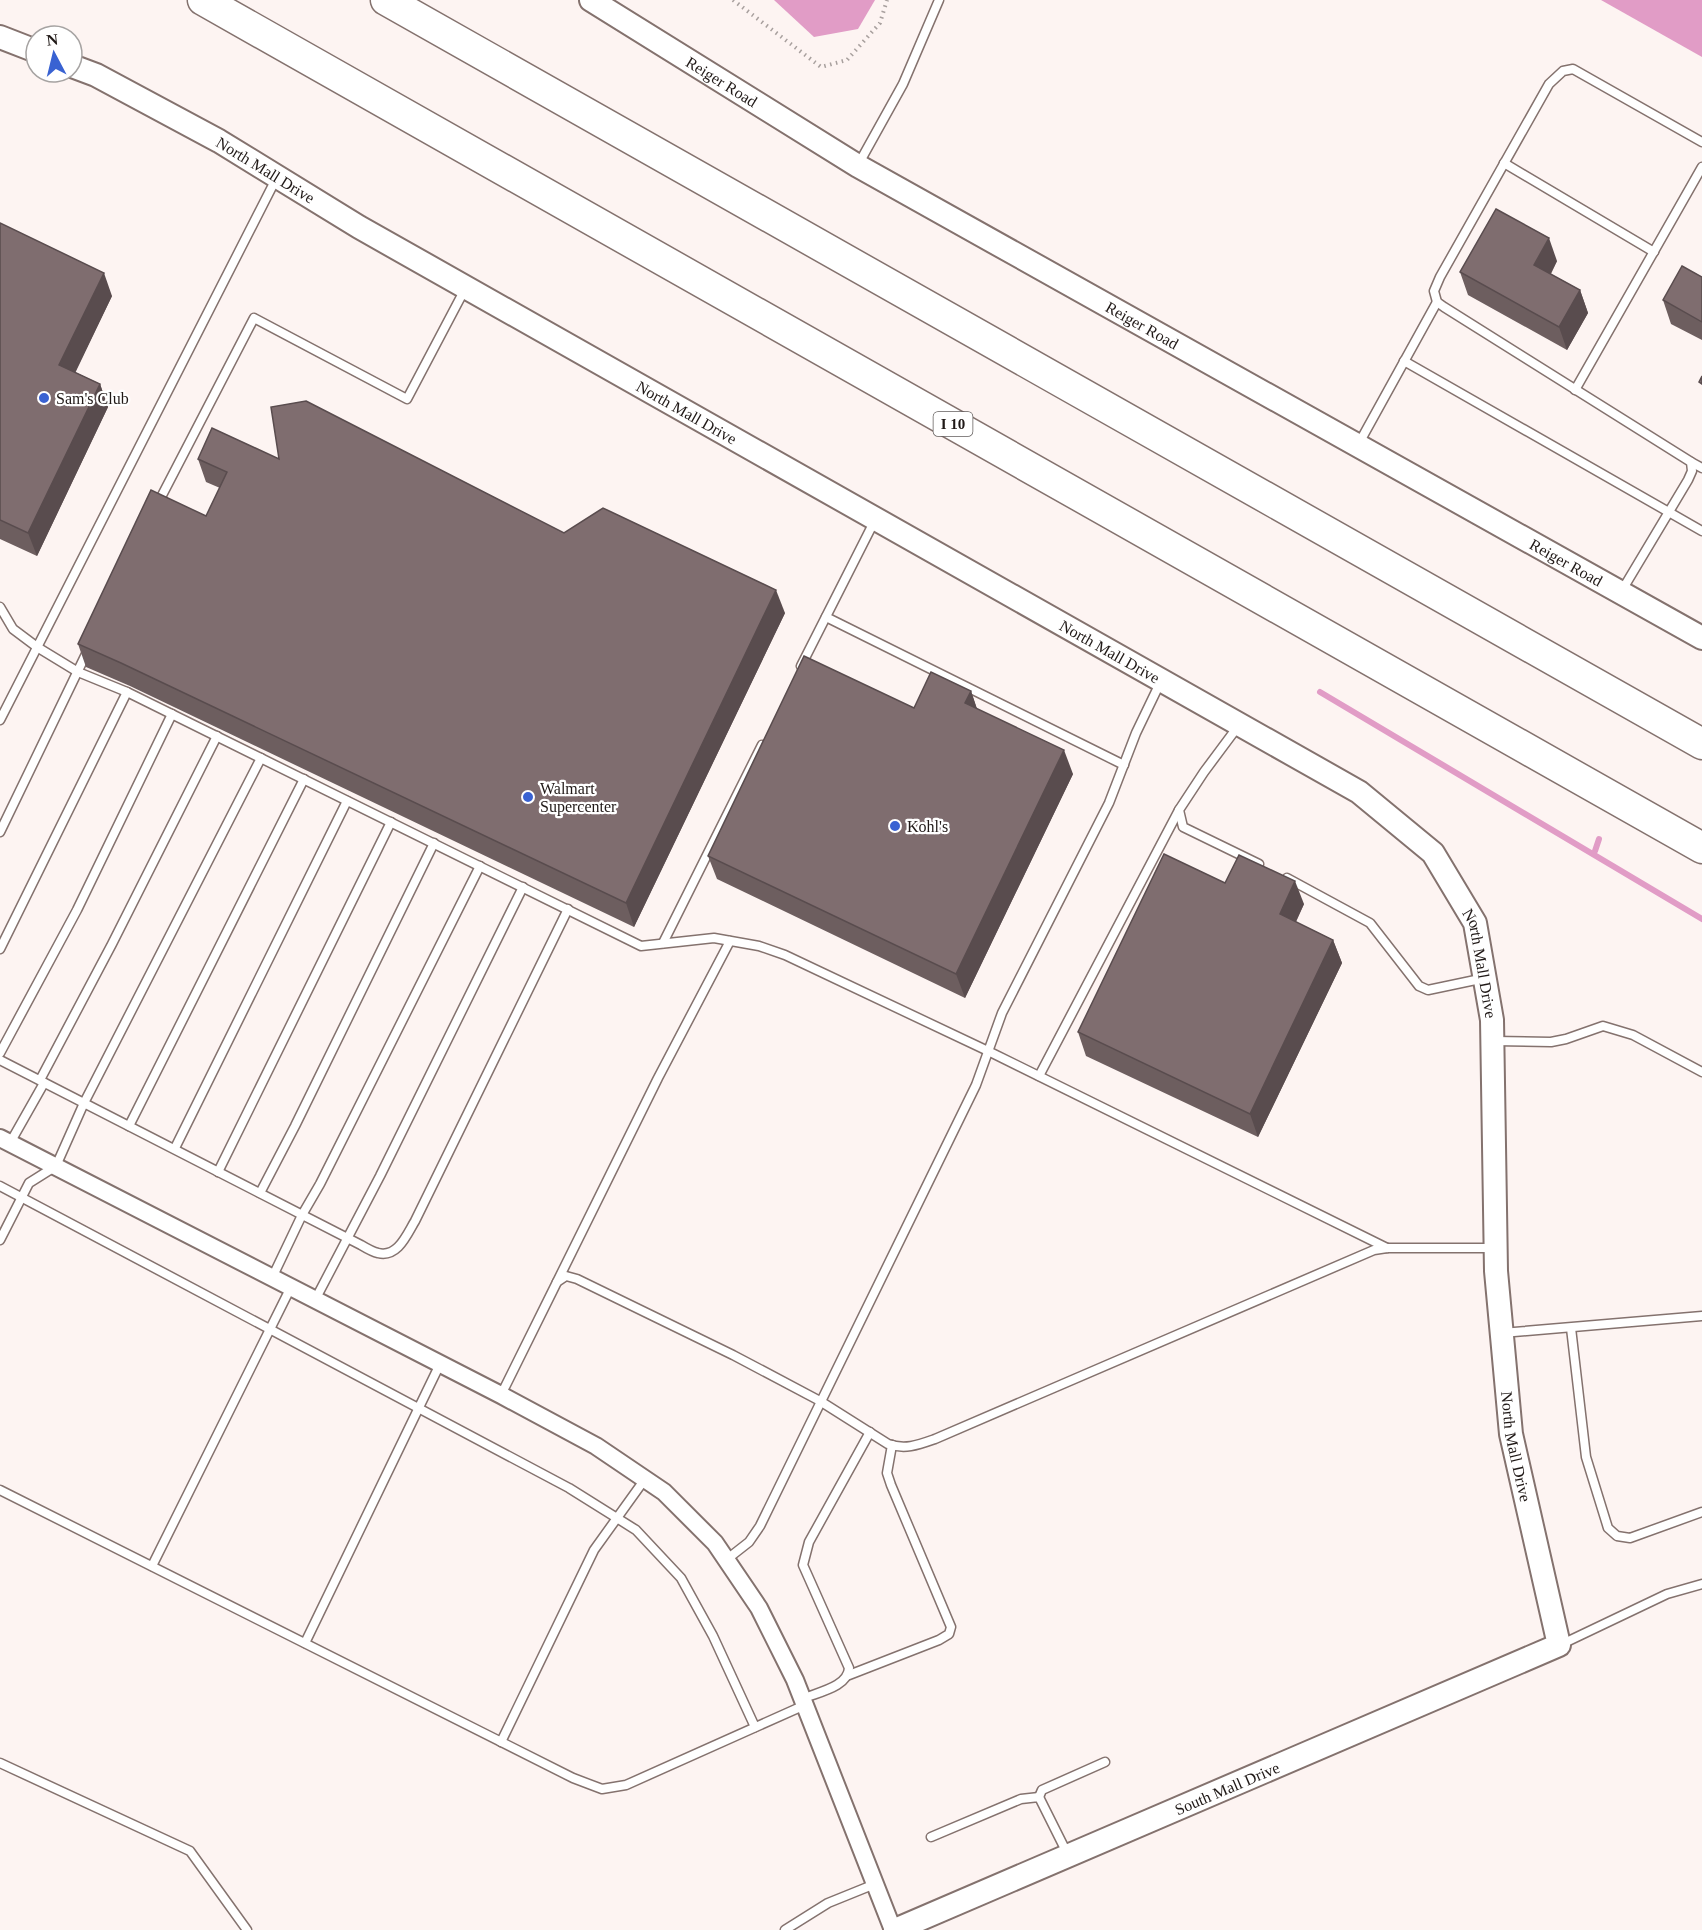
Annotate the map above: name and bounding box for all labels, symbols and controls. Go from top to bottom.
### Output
north arrow [24,24,84,84]
text: N [45,30,59,49]
street label: Reiger Road [683,53,760,110]
street label: North Mall Drive [213,134,318,207]
street label: Reiger Road [1103,298,1181,352]
street label: North Mall Drive [634,378,739,448]
place label: Sam's Club [56,390,129,407]
marker: Sam's Club [37,391,51,405]
road number: I 10 [934,412,972,436]
street label: Reiger Road [1527,536,1605,590]
street label: North Mall Drive [1057,617,1163,687]
place label: Walmart Supercenter [540,780,617,816]
marker: Walmart Supercenter [521,790,535,804]
place label: Kohl's [907,818,948,835]
marker: Kohl's [888,819,902,833]
street label: North Mall Drive [1459,905,1500,1019]
street label: North Mall Drive [1498,1391,1534,1503]
street label: South Mall Drive [1172,1759,1282,1818]

